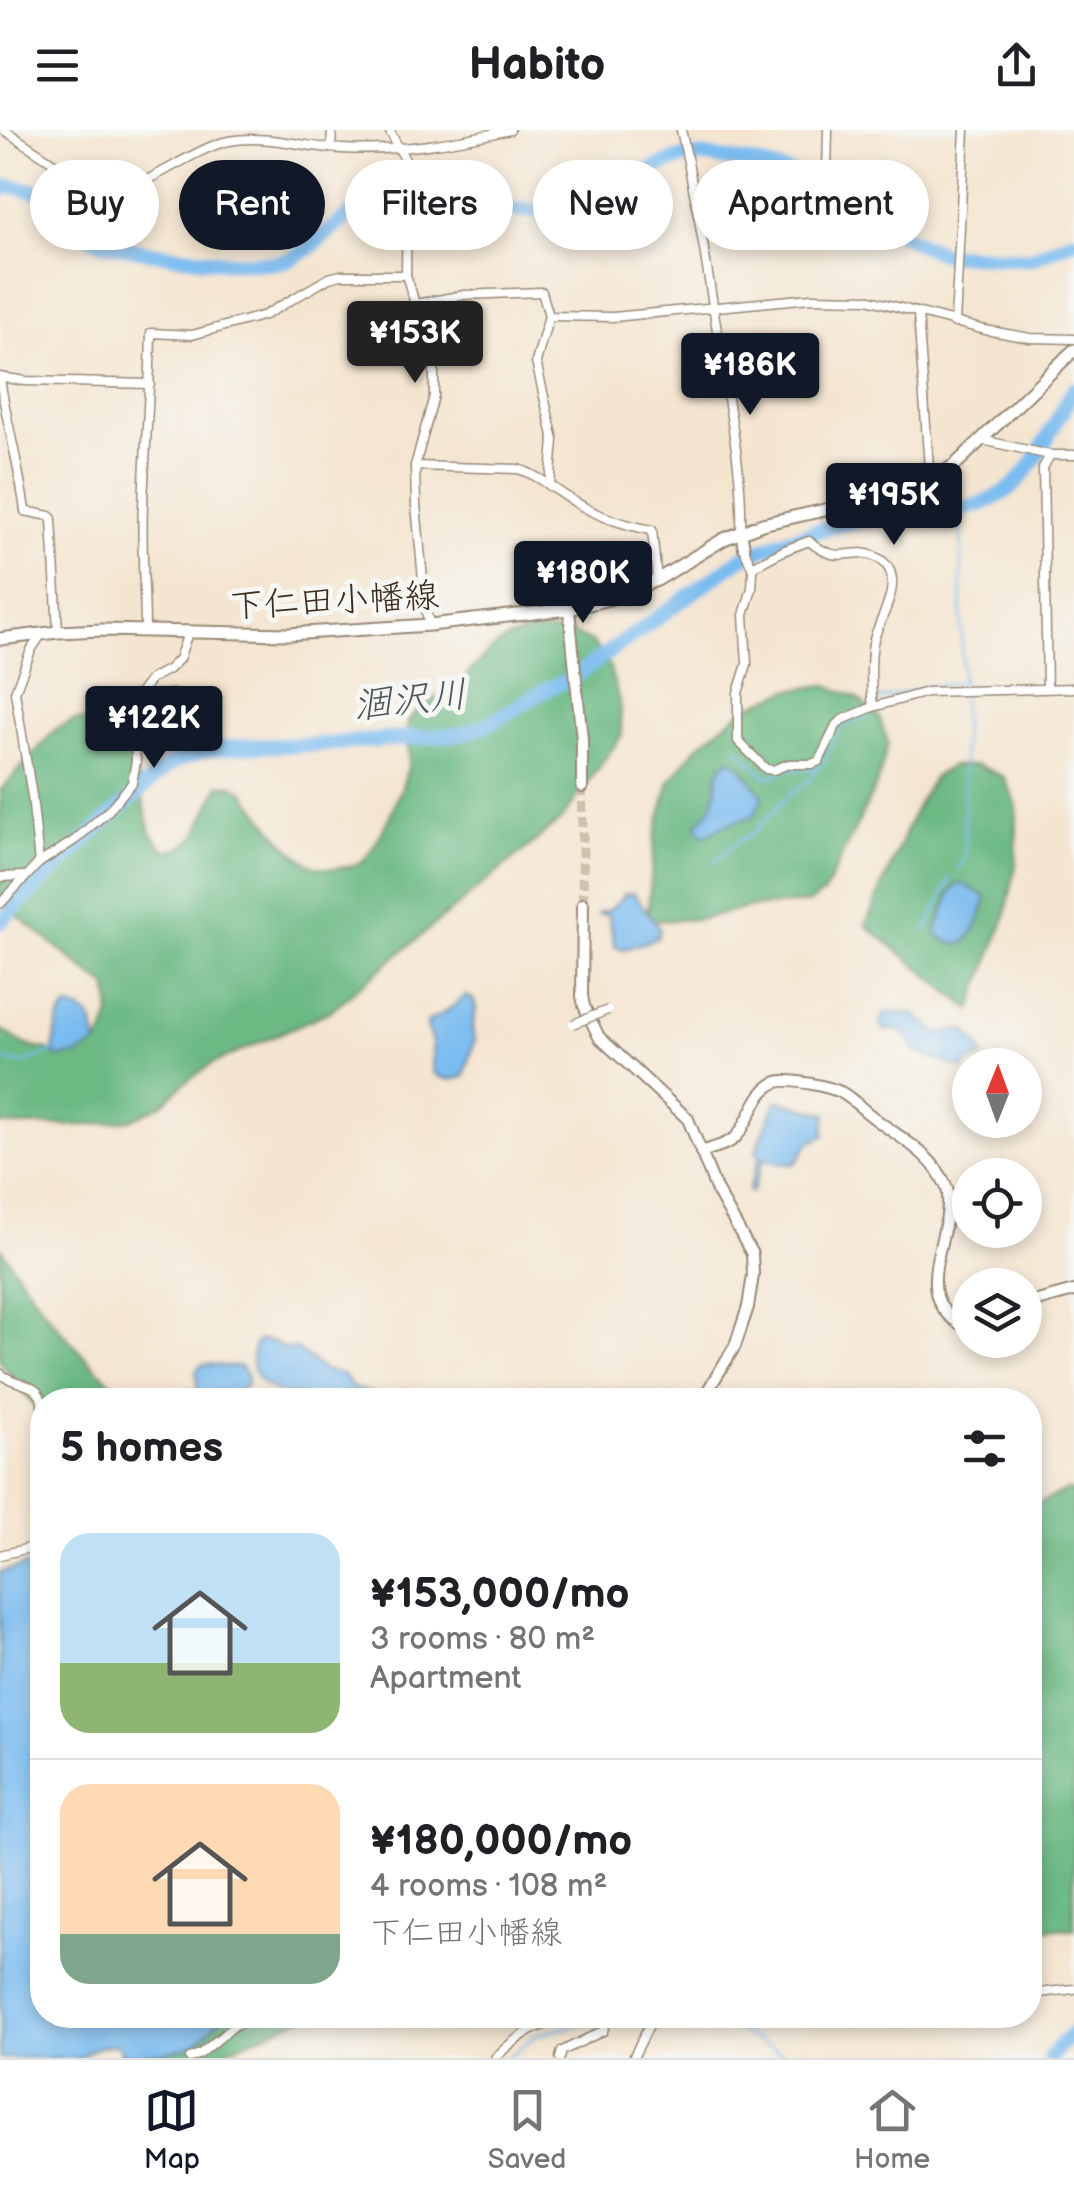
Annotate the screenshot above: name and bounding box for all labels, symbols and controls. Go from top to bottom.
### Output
icon: menu [30,38,85,93]
text: Habito [469,38,605,93]
icon: share [989,38,1044,93]
chip: Buy [30,160,159,250]
chip: Rent [179,160,325,250]
chip: Filters [345,160,513,250]
chip: New [533,160,673,250]
chip: Apartment [693,160,929,250]
pin: ¥153K [345,301,485,386]
text: ¥153K [369,314,461,353]
pin: ¥186K [680,333,820,418]
text: ¥186K [703,346,797,385]
pin: ¥195K [824,463,964,548]
text: ¥195K [848,476,940,515]
pin: ¥180K [513,541,653,626]
text: ¥180K [536,554,630,593]
street label: 下仁田小幡線 [228,575,440,628]
water label: 涸沢川 [351,672,469,729]
pin: ¥122K [84,686,224,771]
text: ¥122K [107,699,201,738]
north arrow [952,1048,1042,1138]
map controls [952,1048,1042,1358]
button: locate [952,1158,1042,1248]
button: layers [952,1268,1042,1358]
icon: filters [957,1421,1012,1476]
text: 5 homes [60,1423,223,1474]
text: ¥153,000/mo [370,1569,630,1620]
icon: home [140,1573,260,1693]
text: 3 rooms · 80 m² [370,1620,595,1659]
text: Apartment [370,1659,521,1698]
text: ¥180,000/mo [370,1816,632,1867]
icon: home [140,1824,260,1944]
text: 4 rooms · 108 m² [370,1867,607,1906]
text: 下仁田小幡線 [370,1914,562,1953]
tab: Map [144,2083,200,2176]
tab: Saved [488,2083,566,2176]
tab: Home [854,2083,930,2176]

